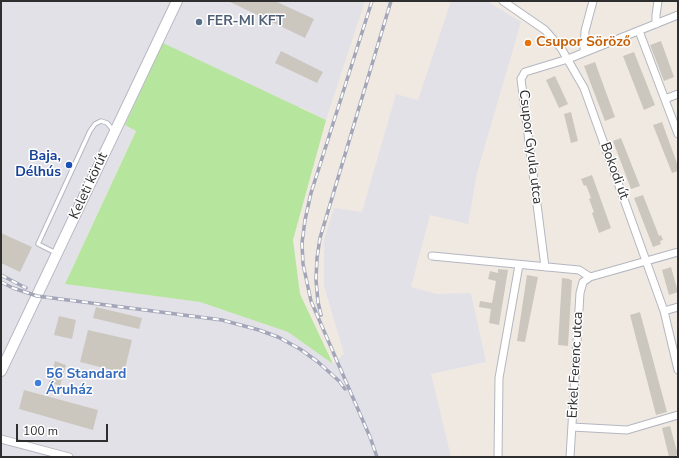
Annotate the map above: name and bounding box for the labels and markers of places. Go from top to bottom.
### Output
place label: FER-MI KFT [207,14,284,30]
marker: FER-MI KFT [194,17,204,27]
place label: Csupor Söröző [536,35,631,51]
marker: Csupor Söröző [523,38,533,48]
place label: Baja, Délhús [15,149,61,182]
marker: Baja, Délhús [64,160,74,170]
place label: 56 Standard Áruház [46,367,126,400]
marker: 56 Standard Áruház [33,378,43,388]

